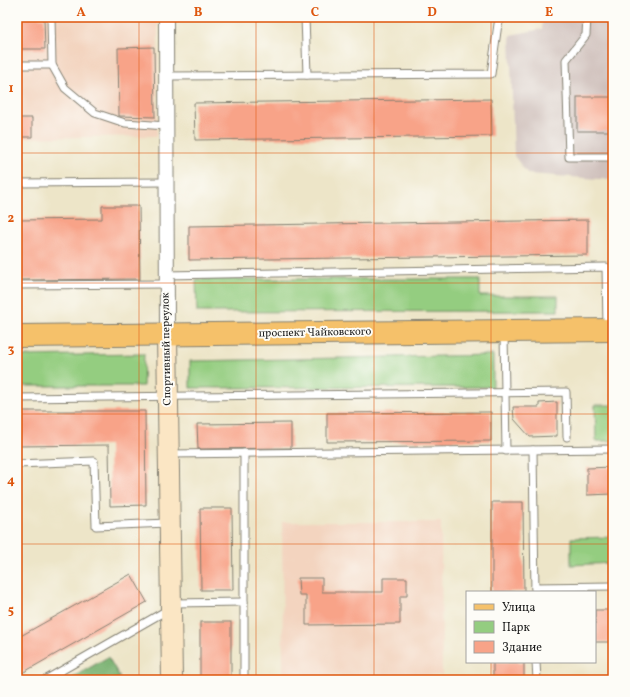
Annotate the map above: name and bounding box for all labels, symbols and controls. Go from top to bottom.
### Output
text: A [76,4,86,22]
text: B [194,4,203,22]
text: C [311,4,319,22]
text: D [427,4,437,22]
text: E [545,4,553,22]
text: 1 [8,80,14,98]
text: 2 [8,210,15,228]
street label: Спортивный переулок [159,292,175,406]
street label: проспект Чайковского [259,325,372,341]
text: 3 [8,341,15,359]
text: 4 [7,472,15,490]
legend [466,591,596,663]
text: Улица [502,600,535,616]
text: 5 [8,602,14,620]
text: Парк [502,620,530,636]
text: Здание [502,640,542,656]

